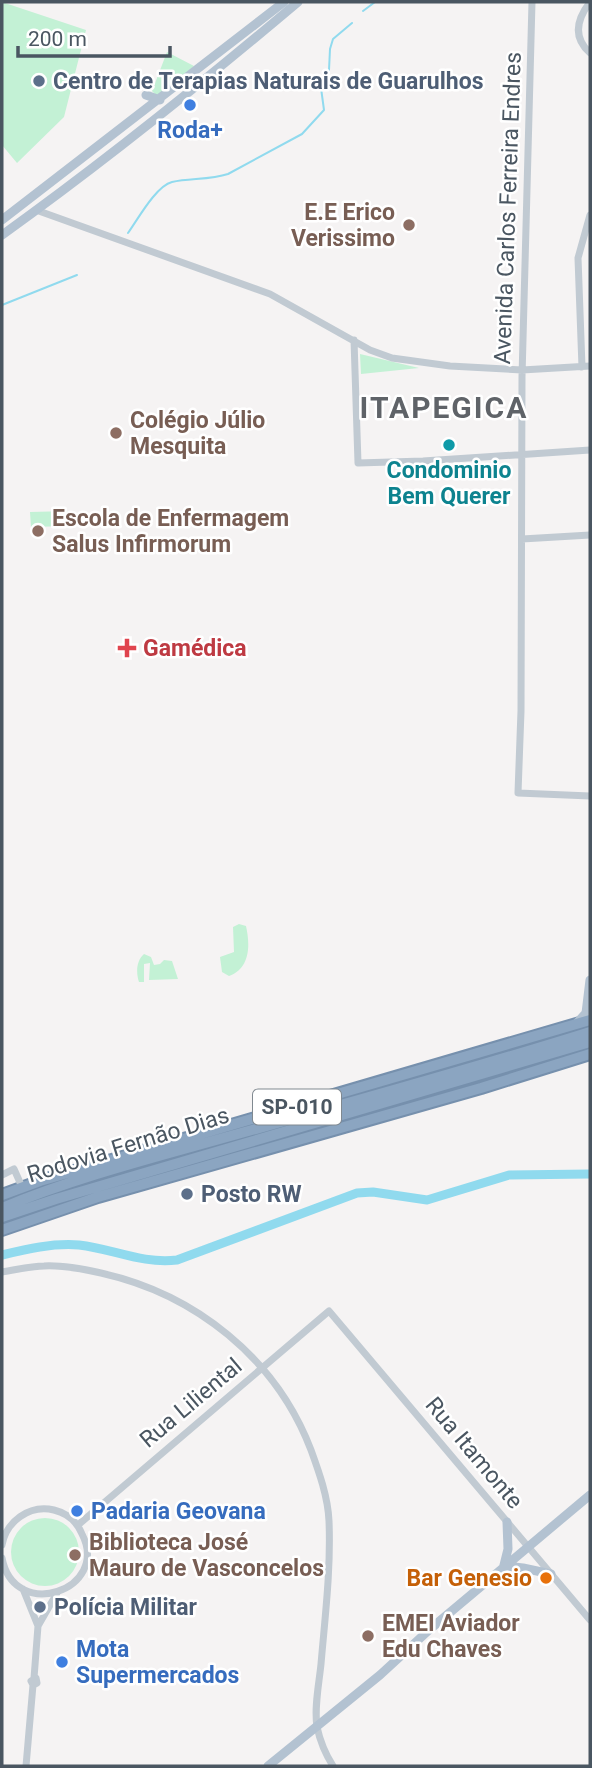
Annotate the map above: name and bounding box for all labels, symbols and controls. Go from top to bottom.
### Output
scale bar [18,14,170,58]
text: 200 m [28,27,87,51]
street label: Avenida Carlos Ferreira Endres [489,51,527,365]
place label: Centro de Terapias Naturais de Guarulhos [53,68,483,95]
marker: Centro de Terapias Naturais de Guarulhos [31,73,47,89]
marker: Roda+ [182,97,198,113]
place label: Roda+ [157,117,223,144]
place label: E.E Erico Verissimo [291,199,395,252]
marker: E.E Erico Verissimo [401,217,417,233]
district label: ITAPEGICA [360,390,528,425]
place label: Colégio Júlio Mesquita [130,407,265,460]
marker: Colégio Júlio Mesquita [108,425,124,441]
marker: Condominio Bem Querer [441,437,457,453]
place label: Condominio Bem Querer [387,457,511,510]
place label: Escola de Enfermagem Salus Infirmorum [52,505,289,558]
marker: Escola de Enfermagem Salus Infirmorum [30,523,46,539]
place label: Gamédica [143,635,247,662]
marker: Gamédica [117,638,137,658]
road number: SP-010 [253,1090,341,1124]
street label: Rodovia Fernão Dias [24,1101,232,1189]
place label: Posto RW [201,1181,302,1208]
marker: Posto RW [179,1186,195,1202]
street label: Rua Liliental [135,1353,247,1453]
street label: Rua Itamonte [420,1392,528,1514]
place label: Padaria Geovana [91,1498,266,1525]
marker: Padaria Geovana [69,1503,85,1519]
place label: Biblioteca José Mauro de Vasconcelos [89,1529,324,1582]
marker: Biblioteca José Mauro de Vasconcelos [67,1547,83,1563]
place label: Bar Genesio [407,1565,532,1592]
marker: Bar Genesio [538,1570,554,1586]
place label: Polícia Militar [54,1594,198,1621]
marker: Polícia Militar [32,1599,48,1615]
place label: EMEI Aviador Edu Chaves [382,1610,520,1663]
marker: EMEI Aviador Edu Chaves [360,1628,376,1644]
place label: Mota Supermercados [76,1636,239,1689]
marker: Mota Supermercados [54,1654,70,1670]

